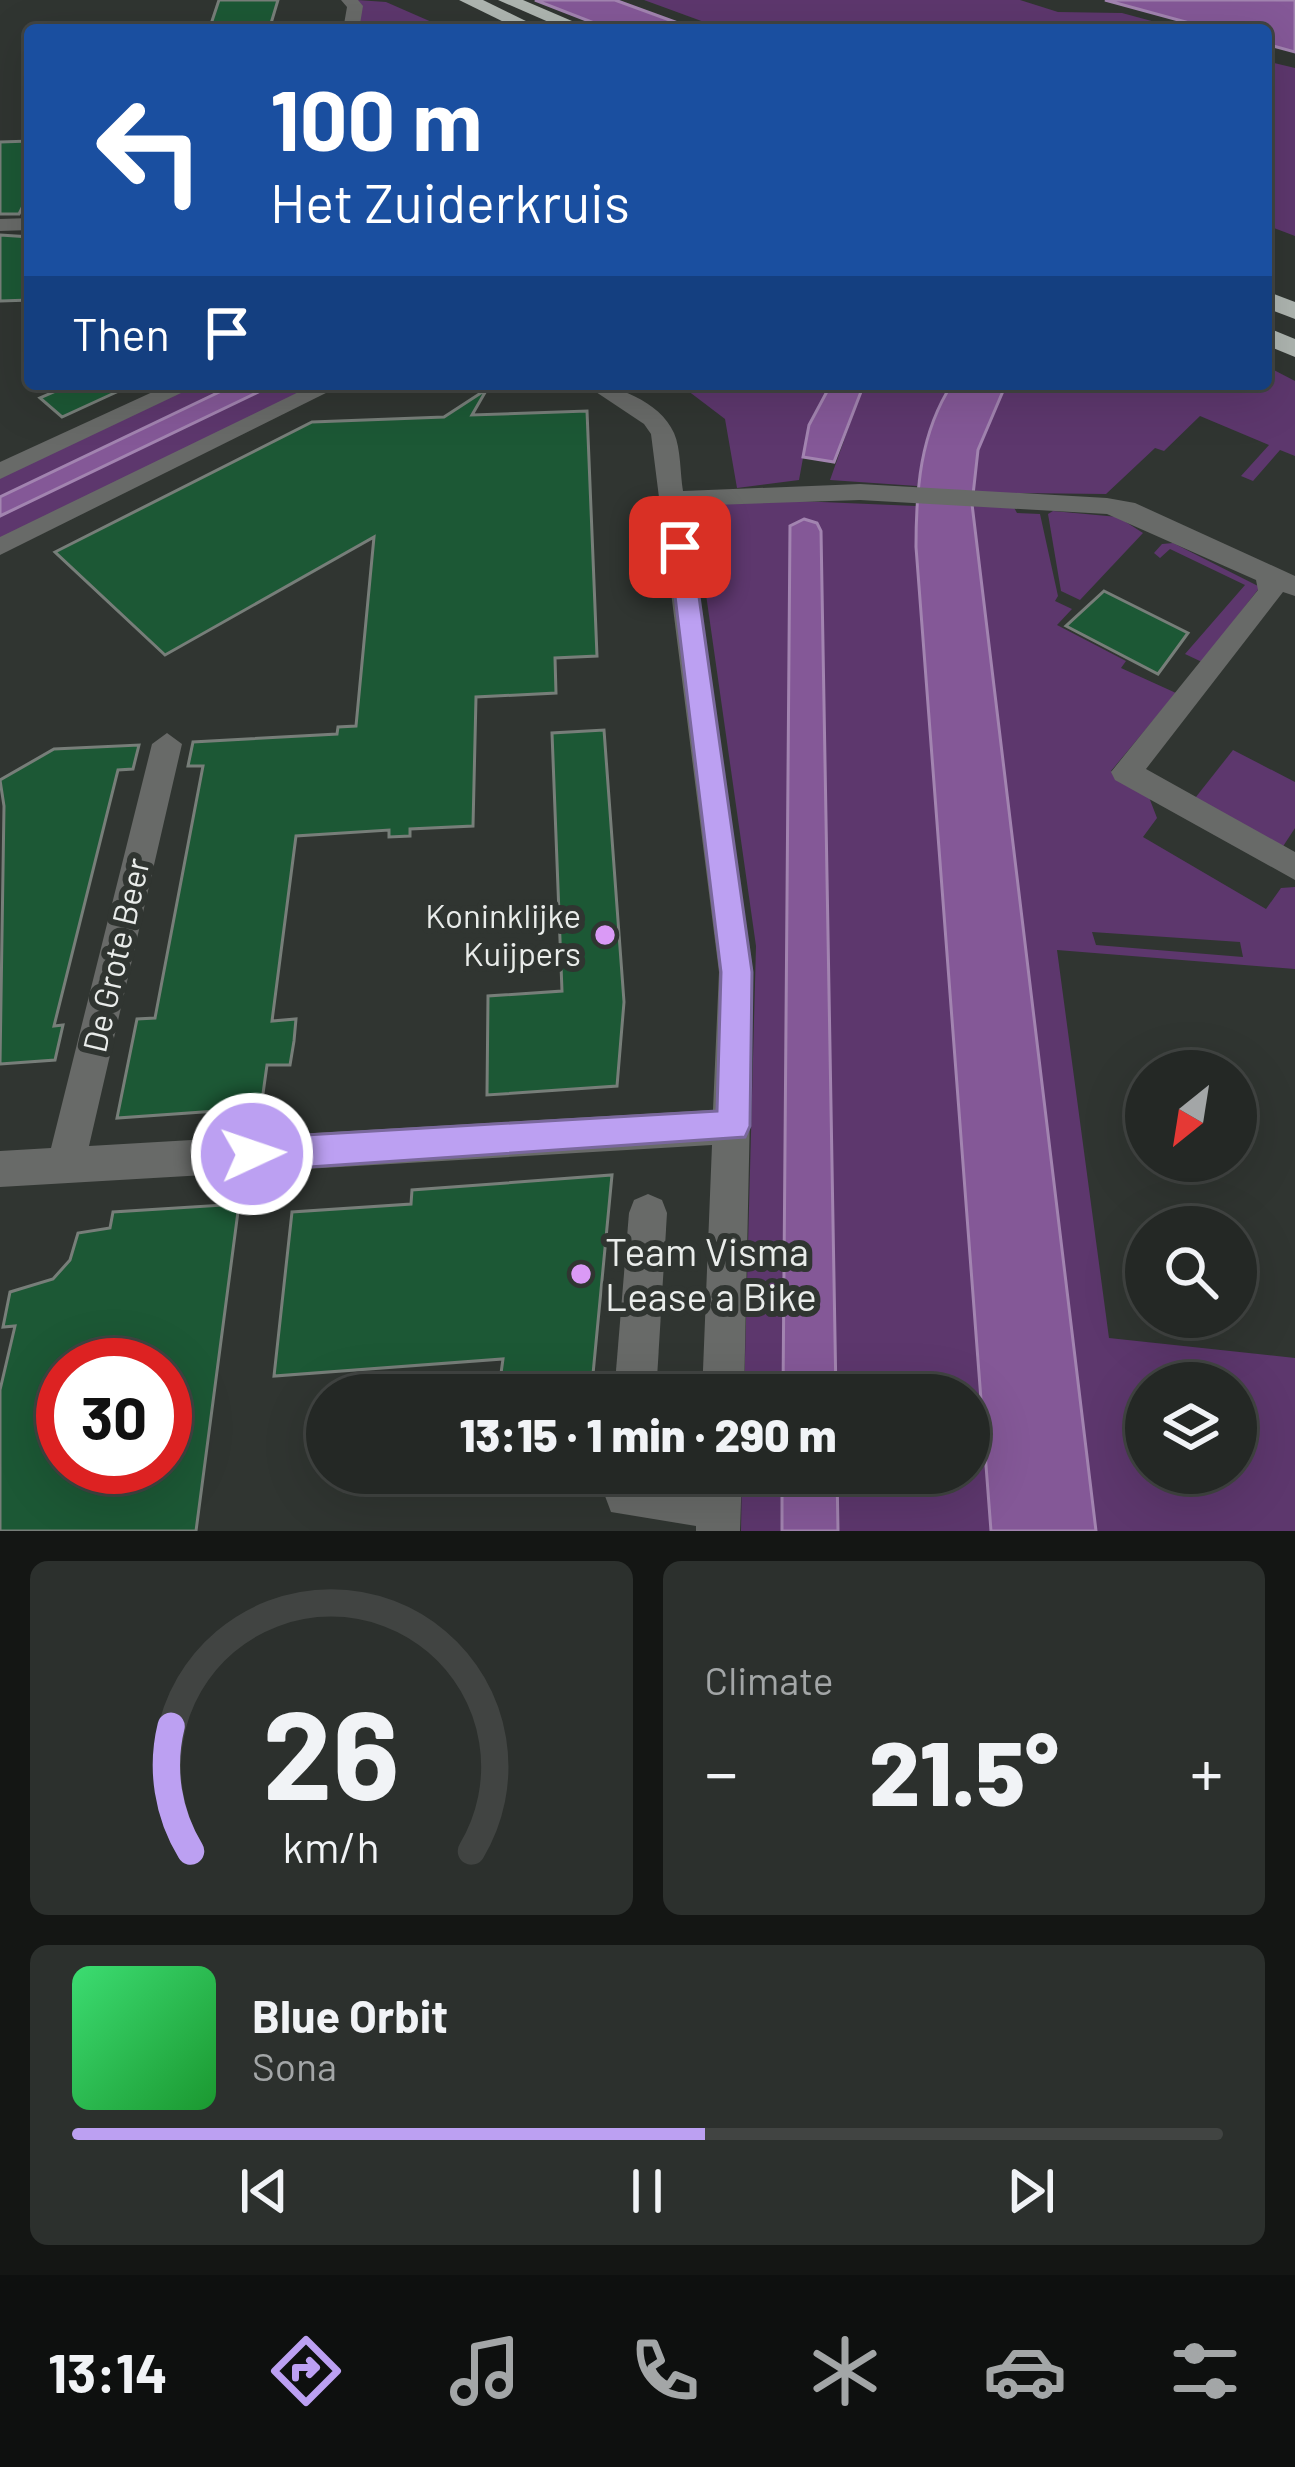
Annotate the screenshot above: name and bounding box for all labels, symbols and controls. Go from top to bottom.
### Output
text: 100 m [270,67,482,168]
icon: left [72,72,228,228]
text: Het Zuiderkruis [270,169,630,234]
icon: arrive [194,300,260,366]
text: Then [72,306,170,360]
pin [629,496,731,598]
icon: arrive [647,514,713,580]
street label: De Grote Beer [73,854,157,1056]
place label: Koninklijke Kuijpers [425,895,581,973]
marker: Koninklijke Kuijpers [592,922,618,948]
north arrow [1125,1050,1257,1182]
map controls [1125,1050,1257,1494]
position arrow [189,1091,315,1217]
button: search [1125,1206,1257,1338]
place label: Team Visma Lease a Bike [605,1227,817,1319]
marker: Team Visma Lease a Bike [568,1261,594,1287]
speed limit sign: 30 [36,1338,192,1494]
button: layers [1125,1362,1257,1494]
text: 13:15 · 1 min · 290 m [459,1407,837,1461]
text: Climate [705,1656,834,1703]
text: 26 [263,1675,400,1825]
text: 21.5° [869,1716,1059,1824]
text: − [705,1731,738,1810]
text: + [1190,1731,1223,1810]
text: km/h [283,1820,380,1872]
text: Blue Orbit [252,1988,448,2042]
text: Sona [252,2042,337,2089]
icon: previous [231,2158,297,2224]
icon: pause [614,2158,680,2224]
icon: next [998,2158,1064,2224]
icon: directions [264,2329,348,2413]
icon: music [443,2329,527,2413]
icon: phone [623,2329,707,2413]
icon: climate [803,2329,887,2413]
icon: car [983,2329,1067,2413]
icon: filters [1163,2329,1247,2413]
text: 13:14 [48,2339,168,2404]

